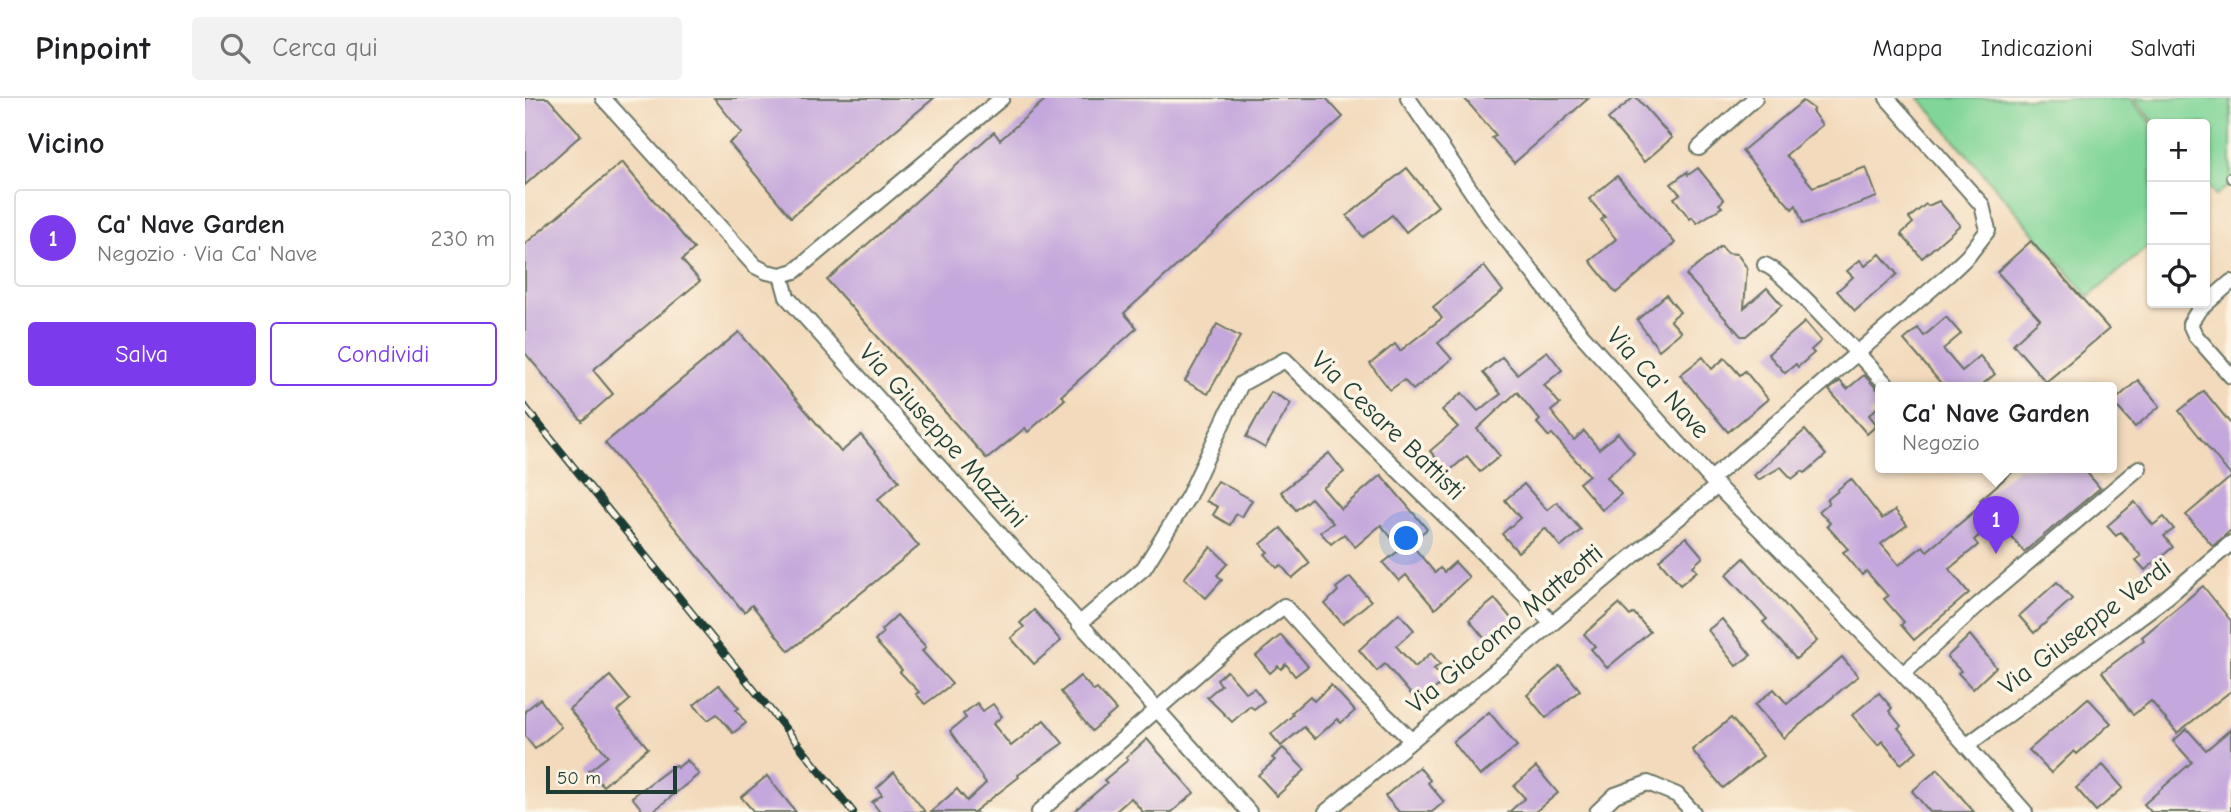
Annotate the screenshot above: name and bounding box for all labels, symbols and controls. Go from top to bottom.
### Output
search box [192,17,682,80]
text: Pinpoint [35,29,150,67]
icon: search [216,29,254,67]
text: Cerca qui [272,33,378,63]
text: Mappa [1872,34,1943,62]
text: Indicazioni [1981,34,2093,62]
text: Salvati [2131,34,2196,62]
map controls [2147,119,2210,308]
button: + [2147,119,2210,182]
text: Vicino [28,126,105,161]
button: − [2147,182,2210,245]
text: Ca' Nave Garden [97,210,285,240]
text: 1 [48,225,58,252]
text: 230 m [431,225,495,252]
text: Negozio · Via Ca' Nave [97,240,317,267]
button: locate [2147,245,2210,308]
street label: Via Ca' Nave [1600,321,1716,445]
button: Salva [28,322,256,386]
button: Condividi [270,322,497,386]
street label: Via Giuseppe Mazzini [853,338,1033,534]
street label: Via Cesare Battisti [1305,345,1471,507]
popup [1875,382,2117,473]
text: Ca' Nave Garden [1902,399,2090,429]
text: Negozio [1902,429,1980,456]
pin: 1 [1973,496,2019,554]
your location [1389,521,1423,555]
street label: Via Giacomo Matteotti [1401,538,1609,720]
street label: Via Giuseppe Verdi [1993,553,2177,701]
scale bar [546,763,677,795]
text: 50 m [557,767,601,789]

